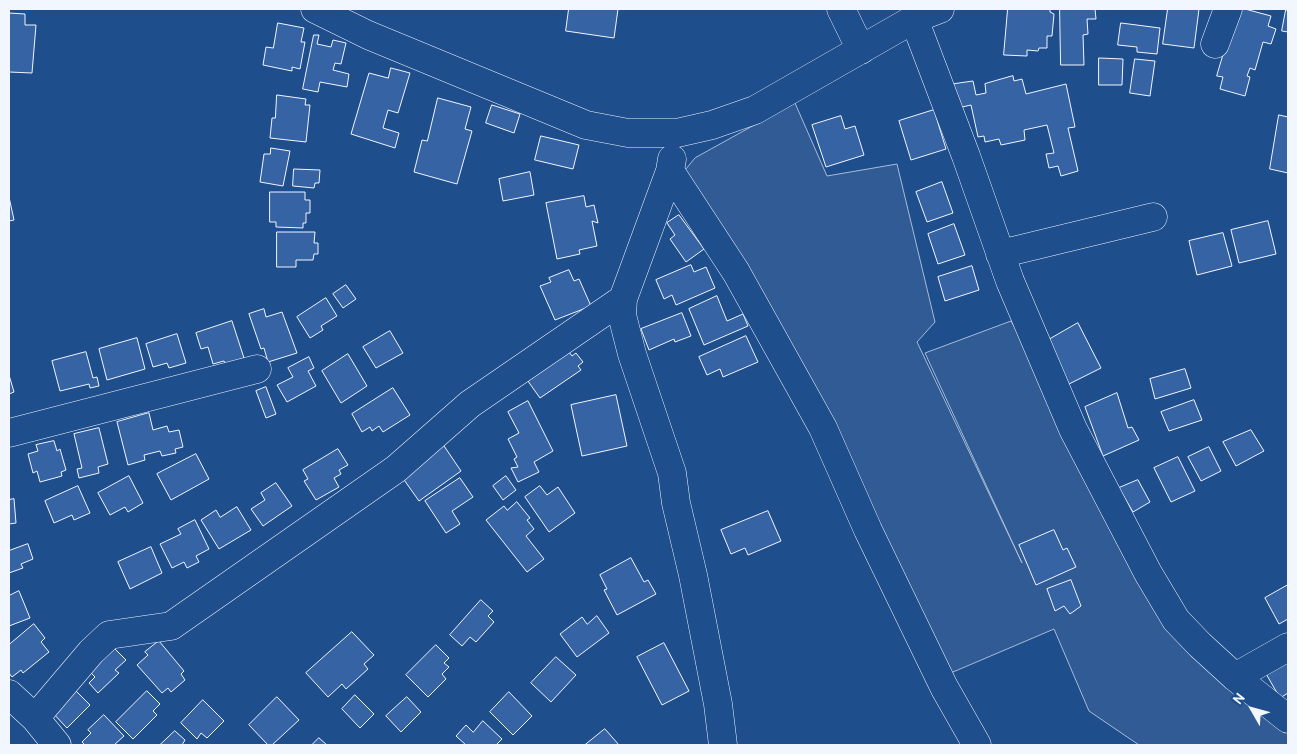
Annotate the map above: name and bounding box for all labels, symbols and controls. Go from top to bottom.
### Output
north arrow [1227,684,1277,734]
text: N [1230,690,1250,709]

